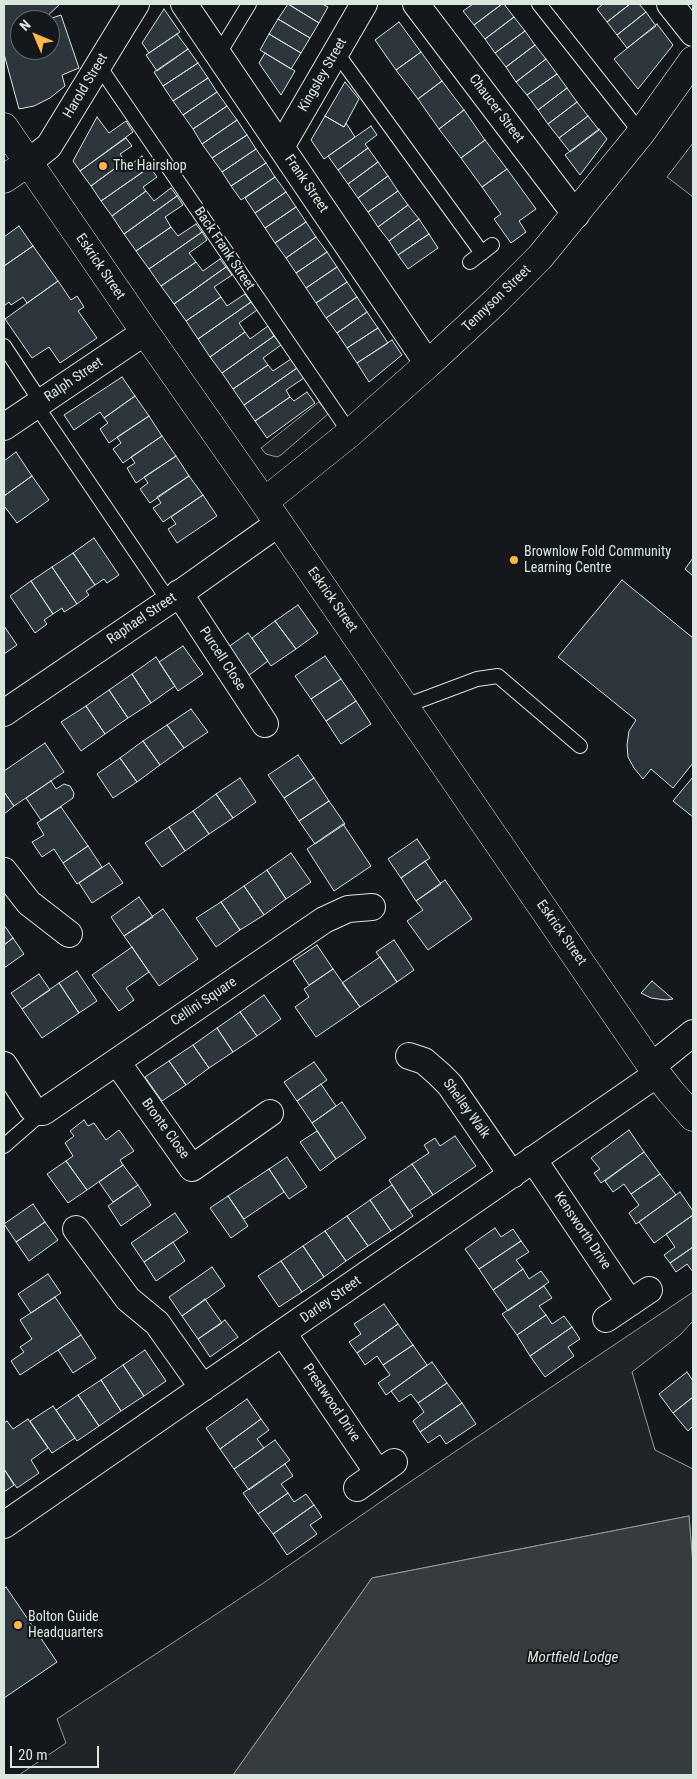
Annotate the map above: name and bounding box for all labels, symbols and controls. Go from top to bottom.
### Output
north arrow [10,10,60,60]
text: N [16,16,34,34]
street label: Kingsley Street [295,35,351,115]
street label: Harold Street [60,51,112,121]
street label: Chaucer Street [465,71,527,147]
street label: Frank Street [280,152,332,216]
place label: The Hairshop [113,158,187,174]
marker: The Hairshop [97,160,109,172]
street label: Back Frank Street [190,204,258,294]
street label: Eskrick Street [72,231,128,303]
street label: Tennyson Street [459,262,535,336]
street label: Ralph Street [42,354,106,406]
place label: Brownlow Fold Community Learning Centre [524,544,671,576]
marker: Brownlow Fold Community Learning Centre [508,554,520,566]
street label: Eskrick Street [303,564,361,636]
street label: Raphael Street [104,590,180,648]
street label: Purcell Close [195,624,249,694]
street label: Eskrick Street [532,897,590,969]
street label: Cellini Square [168,974,240,1030]
street label: Shelley Walk [439,1076,493,1142]
street label: Bronte Close [137,1095,193,1163]
street label: Kensworth Drive [550,1189,614,1273]
street label: Darley Street [297,1273,365,1327]
street label: Prestwood Drive [299,1361,363,1445]
place label: Bolton Guide Headquarters [28,1609,103,1641]
marker: Bolton Guide Headquarters [12,1619,24,1631]
water label: Mortfield Lodge [528,1649,618,1667]
scale bar [12,1736,101,1768]
text: 20 m [18,1746,48,1764]

